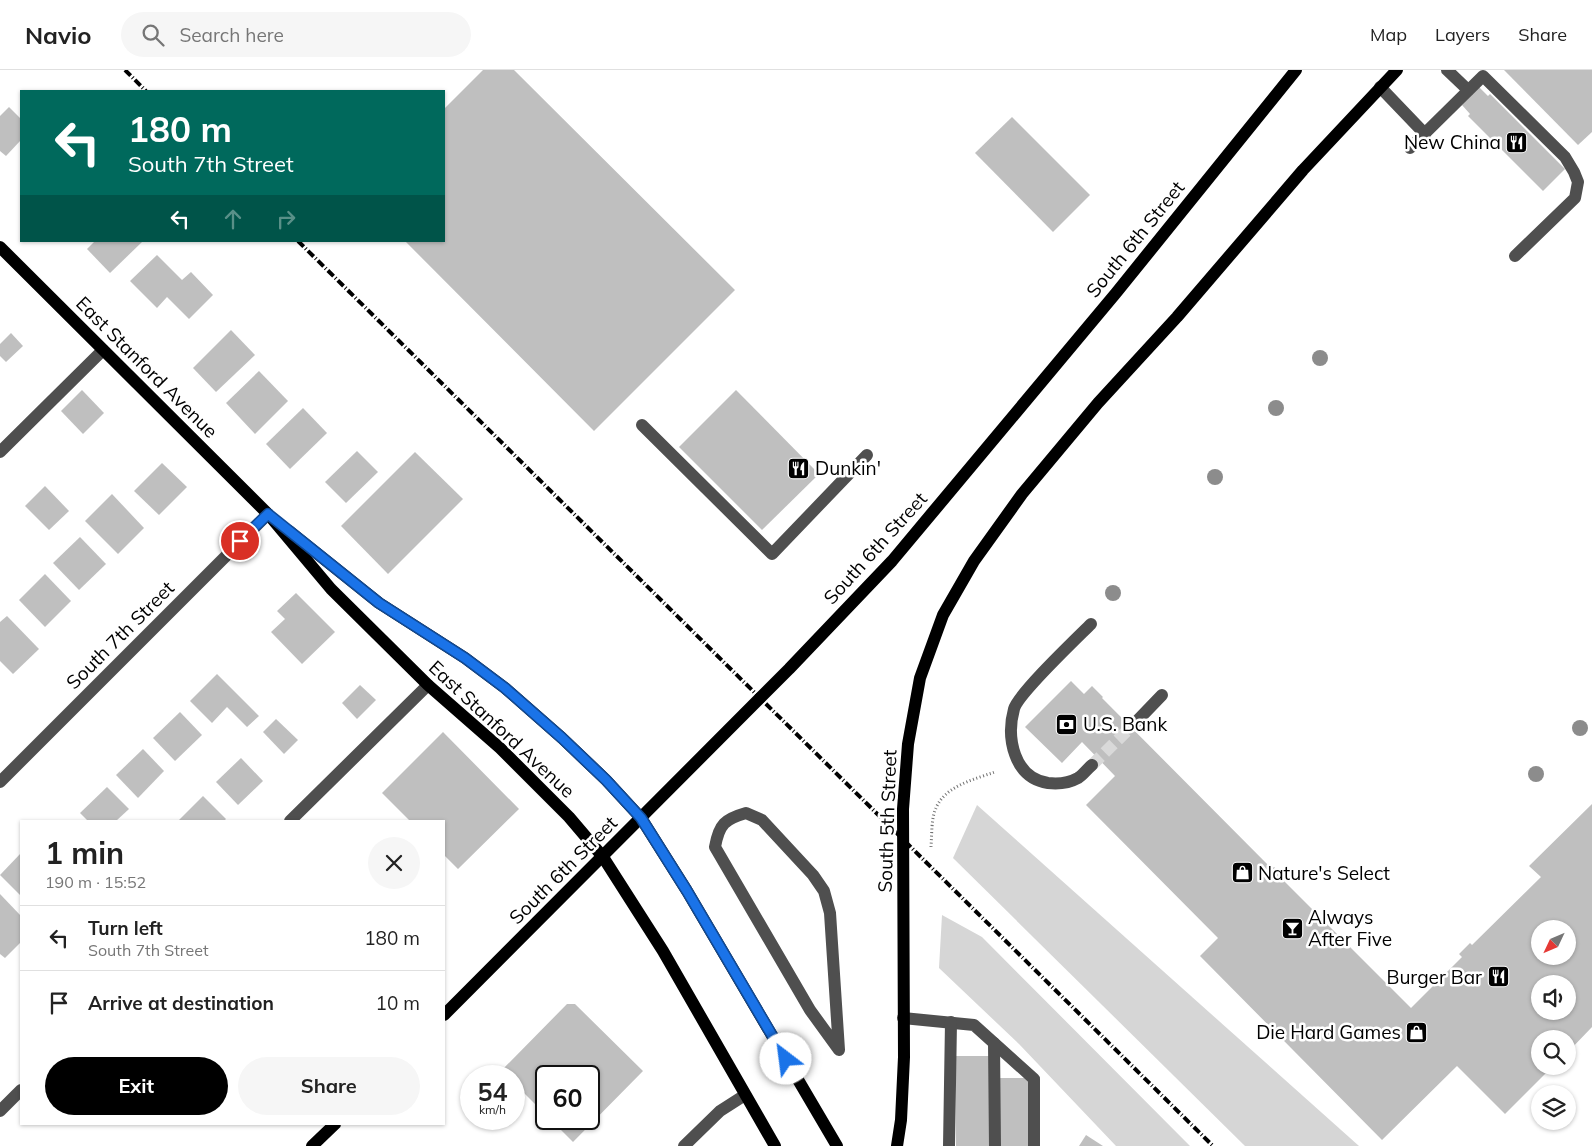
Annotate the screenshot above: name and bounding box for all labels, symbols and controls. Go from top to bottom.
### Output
search box [121,12,471,57]
text: Navio [25,20,91,50]
icon: search [139,21,167,49]
text: Search here [179,23,284,47]
text: Map [1370,23,1407,46]
text: Layers [1435,23,1490,46]
text: Share [1518,23,1567,46]
text: 180 m [128,107,232,151]
icon: left [45,110,110,175]
place label: New China [1404,130,1501,154]
restaurant icon: New China [1505,130,1529,154]
text: South 7th Street [128,150,294,178]
street label: South 6th Street [1081,176,1190,302]
icon: left [166,205,194,233]
icon: ahead [219,205,247,233]
icon: right [272,205,300,233]
street label: East Stanford Avenue [71,291,223,443]
restaurant icon: Dunkin' [787,456,811,480]
place label: Dunkin' [815,456,881,480]
street label: South 6th Street [818,487,932,609]
pin [219,520,261,562]
icon: arrive [226,527,254,555]
street label: South 7th Street [61,576,179,694]
street label: East Stanford Avenue [424,655,580,803]
bank icon: U.S. Bank [1055,712,1079,736]
place label: U.S. Bank [1083,712,1167,736]
street label: South 5th Street [873,749,902,893]
street label: South 6th Street [504,811,622,929]
text: 1 min [45,834,124,872]
button: close [368,837,420,889]
shop icon: Nature's Select [1230,861,1254,885]
place label: Nature's Select [1258,861,1390,885]
text: 190 m · 15:52 [45,872,146,892]
place label: Always After Five [1308,905,1392,951]
text: Turn left [88,916,163,940]
bar icon: Always After Five [1280,916,1304,940]
north arrow [1531,920,1576,965]
map controls [1531,920,1576,1130]
icon: left [45,924,73,952]
text: 180 m [364,926,420,950]
text: South 7th Street [88,940,209,960]
place label: Burger Bar [1386,965,1482,989]
restaurant icon: Burger Bar [1486,965,1510,989]
button: sound [1531,975,1576,1020]
icon: arrive [45,989,73,1017]
text: Arrive at destination [88,991,274,1015]
text: 10 m [376,991,420,1015]
place label: Die Hard Games [1256,1020,1401,1044]
shop icon: Die Hard Games [1405,1020,1429,1044]
button: search [1531,1030,1576,1075]
position arrow [759,1032,811,1084]
button: Exit [45,1057,228,1115]
button: Share [238,1057,420,1115]
speed limit sign: 60 [535,1065,600,1130]
text: 54 [477,1076,508,1107]
button: layers [1531,1085,1576,1130]
text: km/h [479,1102,506,1117]

